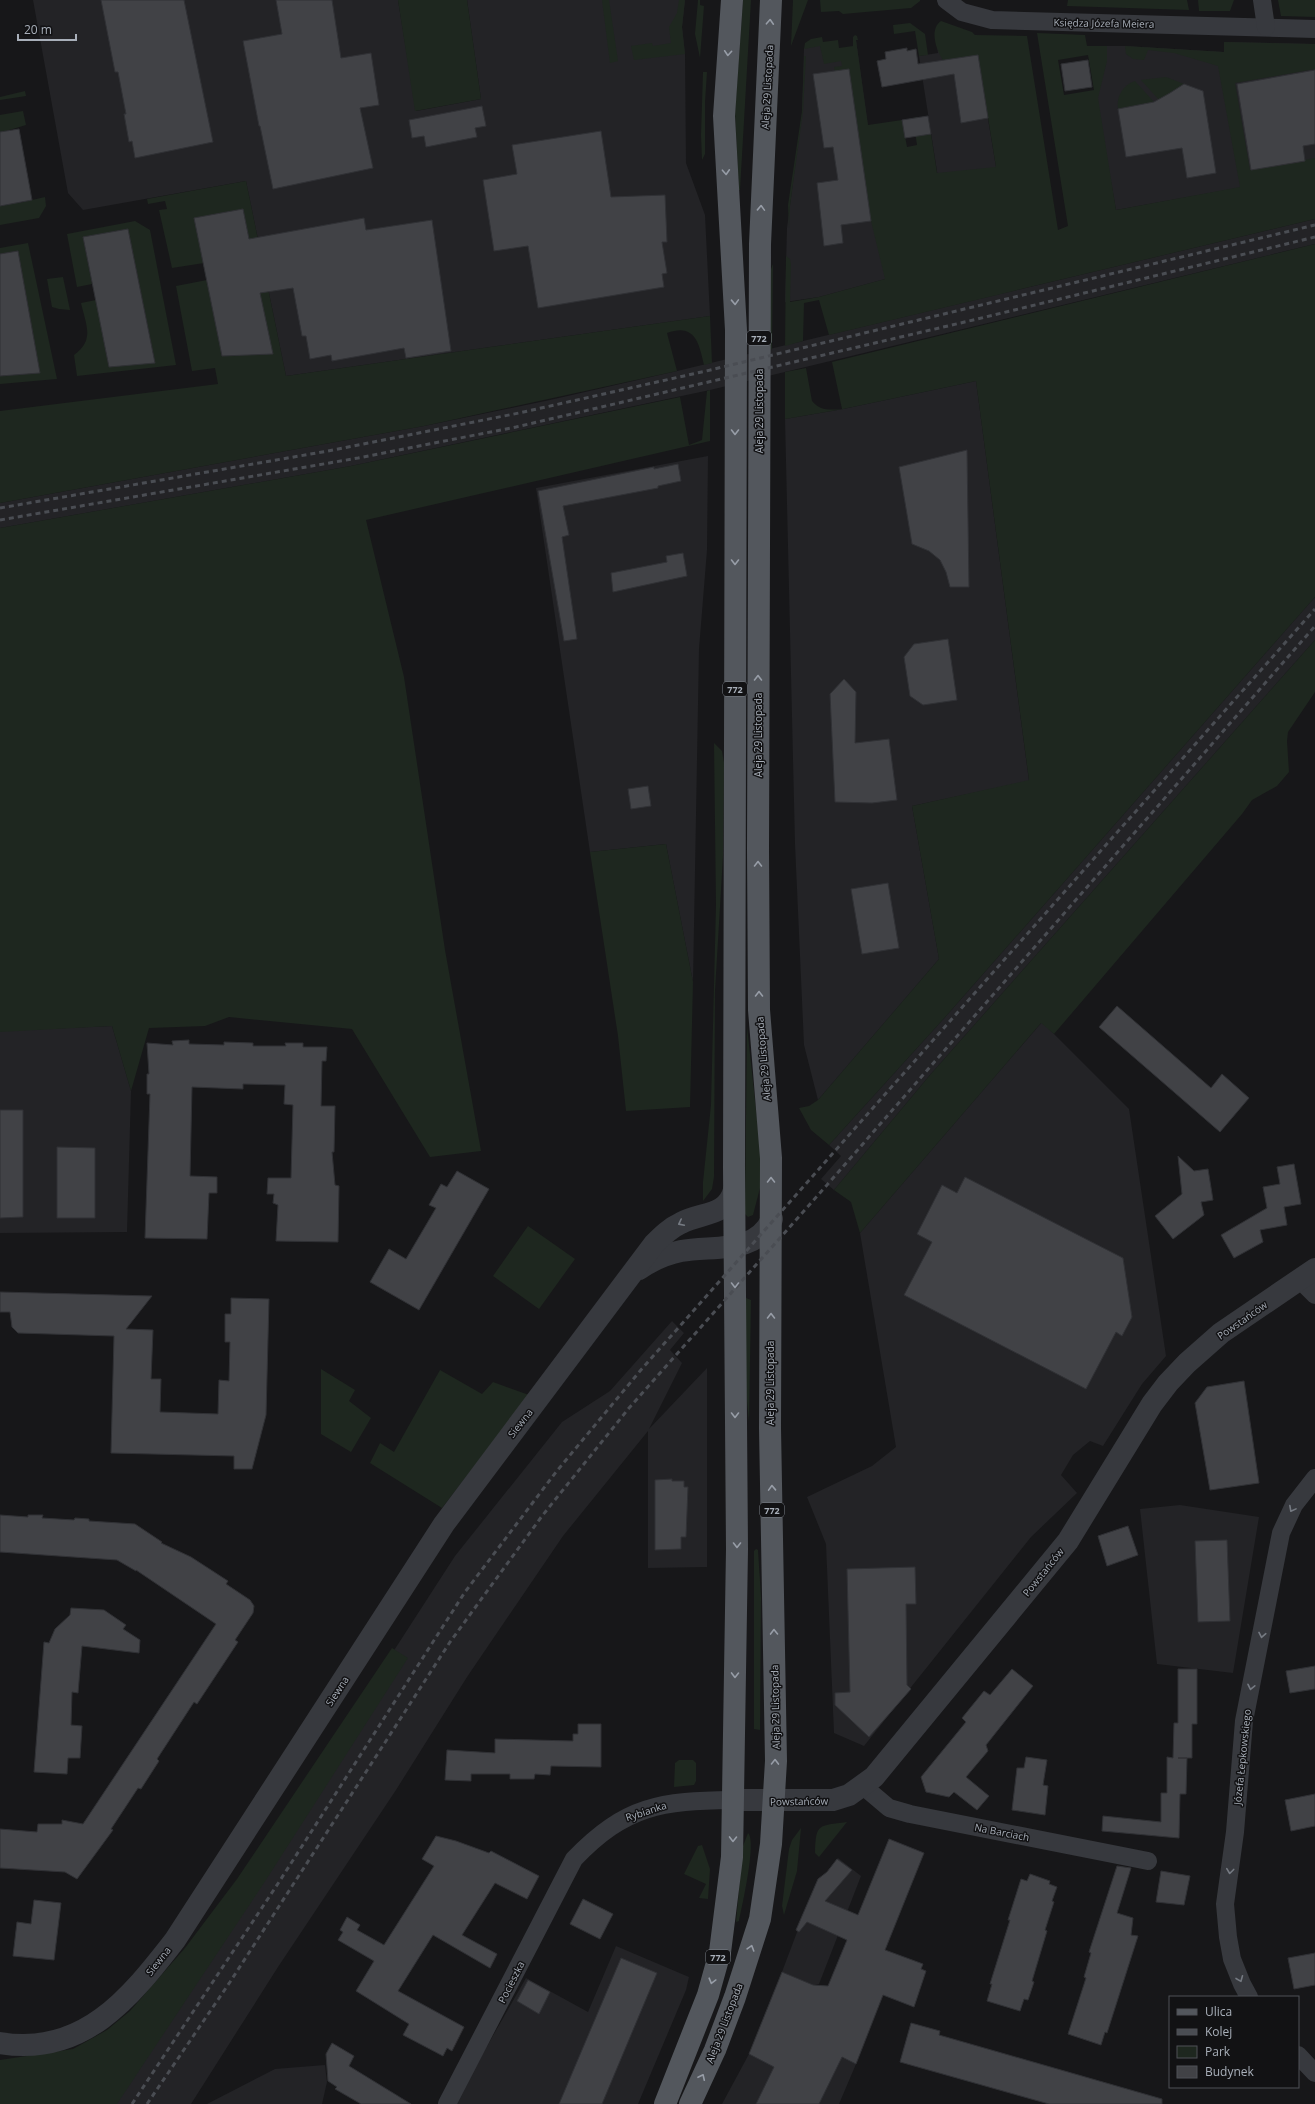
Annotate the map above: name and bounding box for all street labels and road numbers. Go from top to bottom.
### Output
street label: Księdza Józefa Meiera [1053,15,1155,31]
street label: Aleja 29 Listopada [758,44,776,130]
road number: 772 [747,331,771,345]
street label: Aleja 29 Listopada [752,369,766,453]
road number: 772 [723,682,747,696]
street label: Aleja 29 Listopada [751,693,765,777]
street label: Aleja 29 Listopada [752,1016,774,1102]
street label: Powstańców [1214,1297,1270,1342]
street label: Aleja 29 Listopada [763,1341,777,1425]
street label: Siewna [504,1406,536,1440]
road number: 772 [760,1503,784,1517]
street label: Powstańców [1019,1545,1067,1599]
street label: Aleja 29 Listopada [767,1665,783,1749]
street label: Siewna [322,1673,352,1709]
street label: Józefa Łepkowskiego [1230,1708,1254,1807]
street label: Powstańców [770,1793,829,1809]
street label: Rybianka [624,1798,668,1824]
street label: Na Barciach [973,1820,1031,1844]
street label: Siewna [142,1944,174,1978]
road number: 772 [706,1950,730,1964]
street label: Pocieszka [494,1959,528,2005]
street label: Aleja 29 Listopada [702,1981,746,2065]

